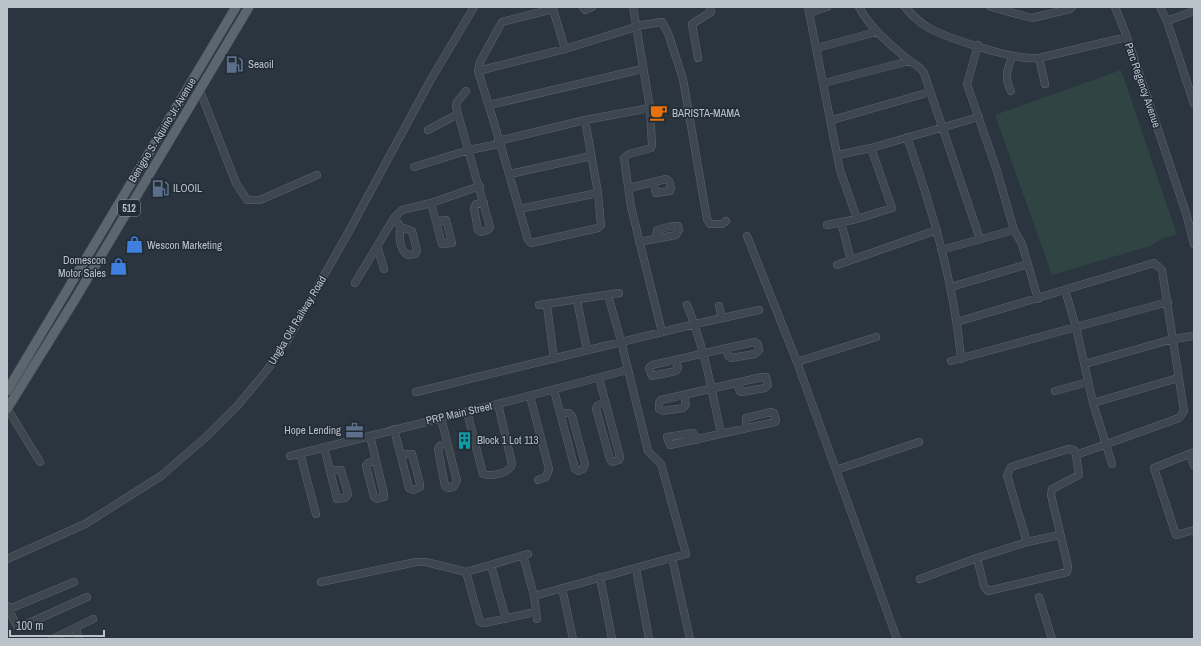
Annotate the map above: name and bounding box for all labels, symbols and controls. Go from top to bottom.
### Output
street label: Parc Regency Avenue [1122,41,1164,129]
fuel station icon: Seaoil [225,54,245,74]
place label: Seaoil [248,57,274,71]
street label: Benigno S. Aquino Jr. Avenue [125,75,199,185]
cafe icon: BARISTA-MAMA [649,103,669,123]
place label: BARISTA-MAMA [672,106,741,120]
fuel station icon: ILOOIL [150,178,170,198]
place label: ILOOIL [173,181,202,195]
road number: 512 [118,200,140,216]
shop icon: Wescon Marketing [124,235,144,255]
place label: Wescon Marketing [147,238,222,252]
place label: Domescon Motor Sales [58,253,106,280]
shop icon: Domescon Motor Sales [109,256,129,276]
street label: Ungka Old Railway Road [265,273,329,367]
street label: PRP Main Street [425,398,494,427]
office icon: Hope Lending [344,420,364,440]
place label: Hope Lending [284,423,341,437]
building icon: Block 1 Lot 113 [454,430,474,450]
place label: Block 1 Lot 113 [477,433,539,447]
scale bar [10,612,104,638]
text: 100 m [16,618,43,634]

